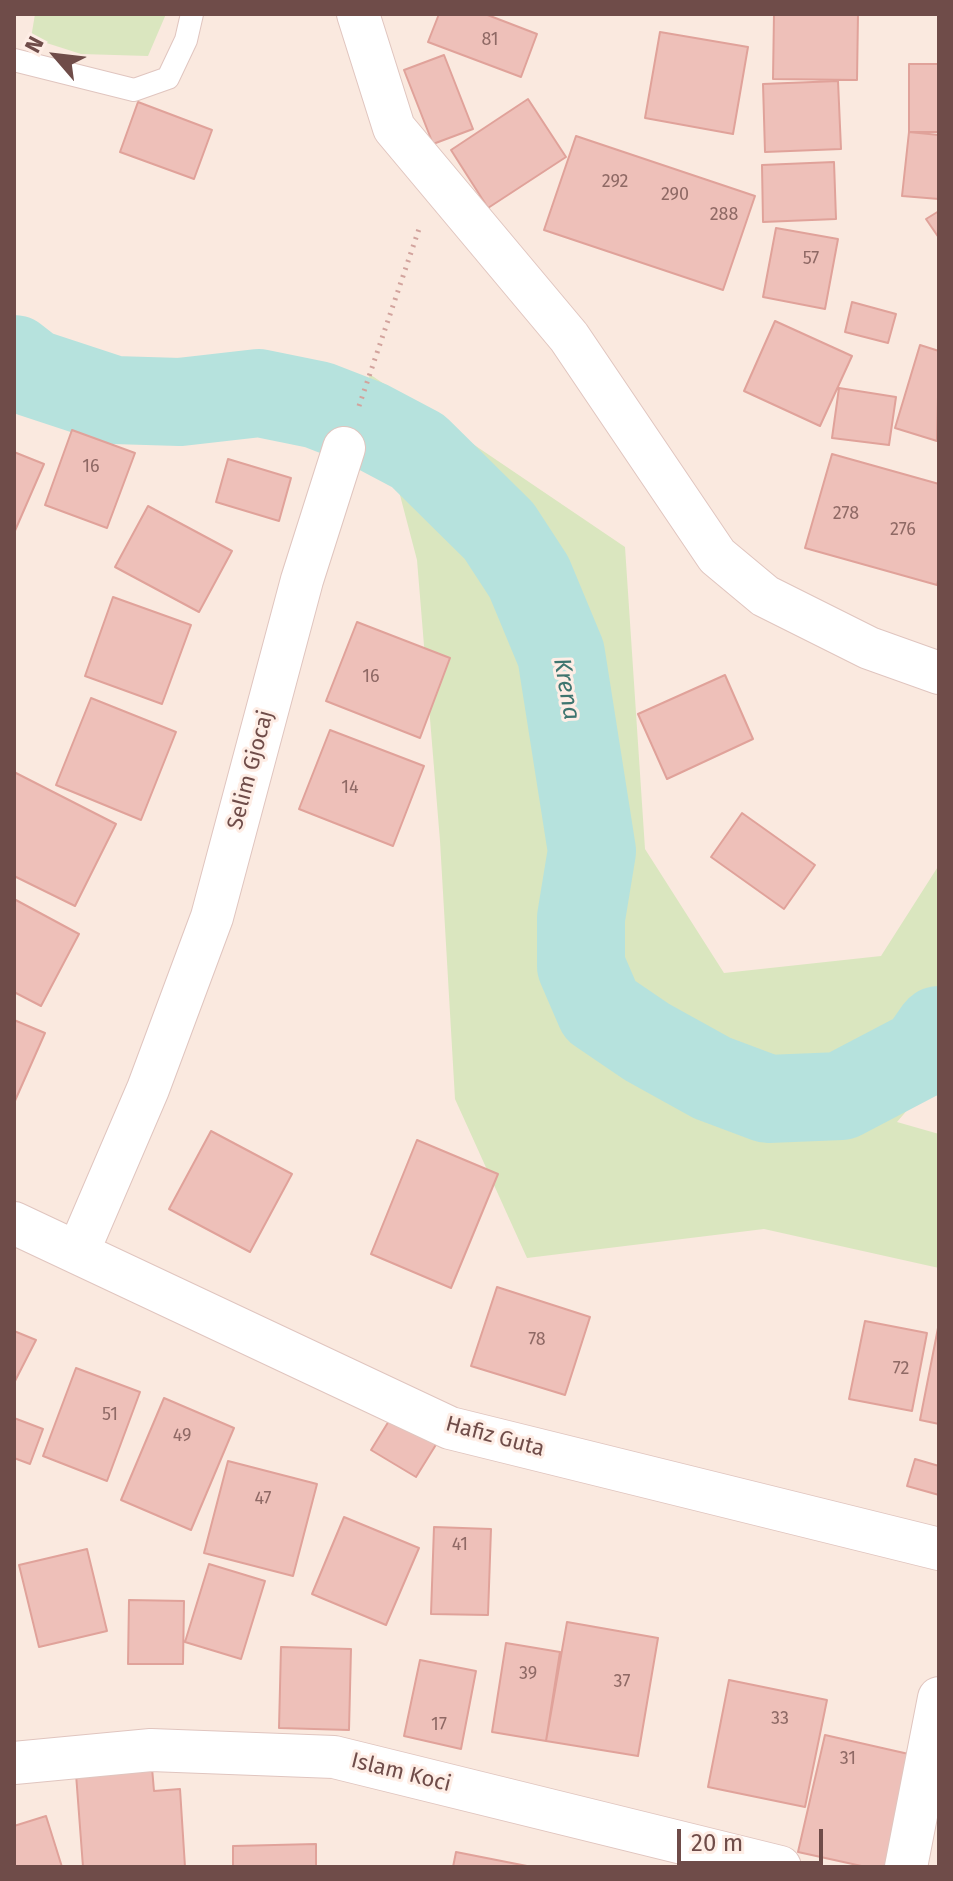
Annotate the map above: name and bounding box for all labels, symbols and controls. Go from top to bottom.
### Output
north arrow [16,16,96,96]
house number: 81 [481,29,499,51]
text: N [19,32,50,57]
house number: 292 [602,171,628,193]
house number: 290 [661,184,689,206]
house number: 288 [710,204,738,226]
house number: 57 [803,248,819,270]
house number: 16 [82,456,100,478]
house number: 278 [833,503,859,525]
house number: 276 [890,519,916,541]
water label: Krena [546,656,586,722]
house number: 16 [362,666,380,688]
street label: Selim Gjocaj [222,707,280,833]
house number: 14 [341,777,359,799]
house number: 78 [528,1329,546,1351]
house number: 72 [893,1358,909,1380]
house number: 51 [102,1404,118,1426]
street label: Hafiz Guta [443,1411,547,1463]
house number: 49 [173,1425,191,1447]
house number: 47 [254,1488,272,1510]
house number: 41 [452,1534,468,1556]
house number: 39 [519,1663,537,1685]
house number: 37 [614,1671,630,1693]
house number: 33 [771,1708,789,1730]
house number: 17 [431,1714,447,1736]
street label: Islam Koci [348,1748,454,1798]
house number: 31 [840,1748,856,1770]
scale bar [681,1813,827,1863]
text: 20 m [691,1829,743,1857]

